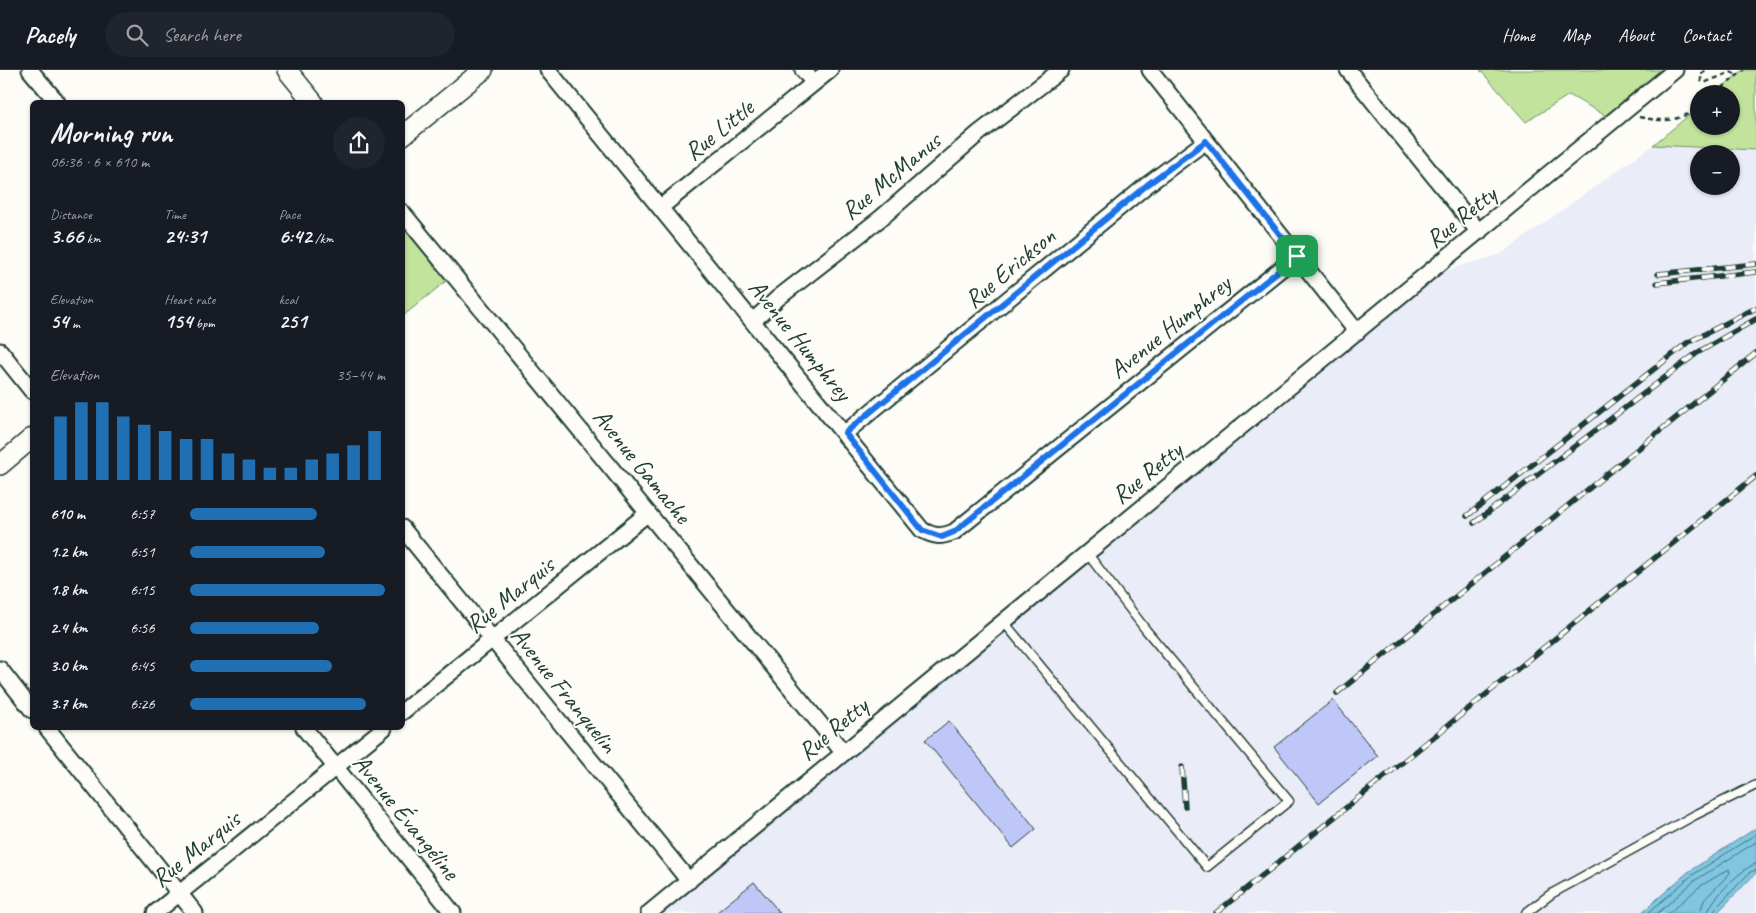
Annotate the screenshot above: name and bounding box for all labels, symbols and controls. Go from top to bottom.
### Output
search box [105,12,455,57]
text: Pacely [25,20,75,50]
icon: search [123,21,151,49]
text: Search here [163,23,241,47]
text: Home [1502,24,1535,46]
text: Map [1563,24,1590,46]
text: About [1618,24,1654,46]
text: Contact [1682,24,1731,46]
map controls [1690,85,1740,195]
button: + [1690,85,1740,135]
street label: Rue Little [678,91,762,168]
text: Morning run [50,115,172,150]
button: share [333,117,385,169]
street label: Rue McManus [835,124,949,227]
button: − [1690,145,1740,195]
text: 06:36 · 6 × 610 m [50,152,149,172]
street label: Rue Retty [1419,177,1505,255]
text: Distance [50,206,92,223]
text: Time [164,206,186,223]
text: Pace [279,206,300,223]
street label: Rue Erickson [958,220,1063,315]
text: 3.66 [50,223,83,249]
text: 24:31 [164,223,206,249]
text: 6:42 [279,223,312,249]
text: km [83,230,100,247]
text: /km [312,230,333,247]
pin [1276,235,1318,277]
icon: arrive [1283,242,1311,270]
street label: Avenue Humphrey [1103,267,1239,386]
street label: Avenue Humphrey [741,273,860,409]
text: Elevation [50,291,93,308]
text: Heart rate [164,291,215,308]
text: kcal [279,291,297,308]
text: 54 [50,308,69,334]
text: 154 [164,308,192,334]
text: 251 [279,308,307,334]
text: m [69,315,80,332]
text: bpm [192,315,215,332]
text: Elevation [50,365,99,385]
text: 35–44 m [336,365,385,385]
street label: Avenue Gamache [586,402,699,532]
street label: Rue Retty [1105,433,1191,511]
text: 610 m [50,504,85,524]
text: 6:57 [130,504,155,524]
text: 1.2 km [50,542,87,562]
text: 6:51 [130,542,155,562]
street label: Rue Marquis [459,548,563,641]
text: 1.8 km [50,580,87,600]
text: 6:15 [130,580,155,600]
text: 2.4 km [50,618,87,638]
text: 6:56 [130,618,155,638]
street label: Avenue Franquelin [503,620,625,760]
text: 3.0 km [50,656,87,676]
text: 6:45 [130,656,155,676]
street label: Rue Retty [791,689,876,768]
text: 3.7 km [50,694,87,714]
text: 6:26 [130,694,155,714]
street label: Avenue Évangéline [346,748,468,888]
street label: Rue Marquis [145,802,249,895]

